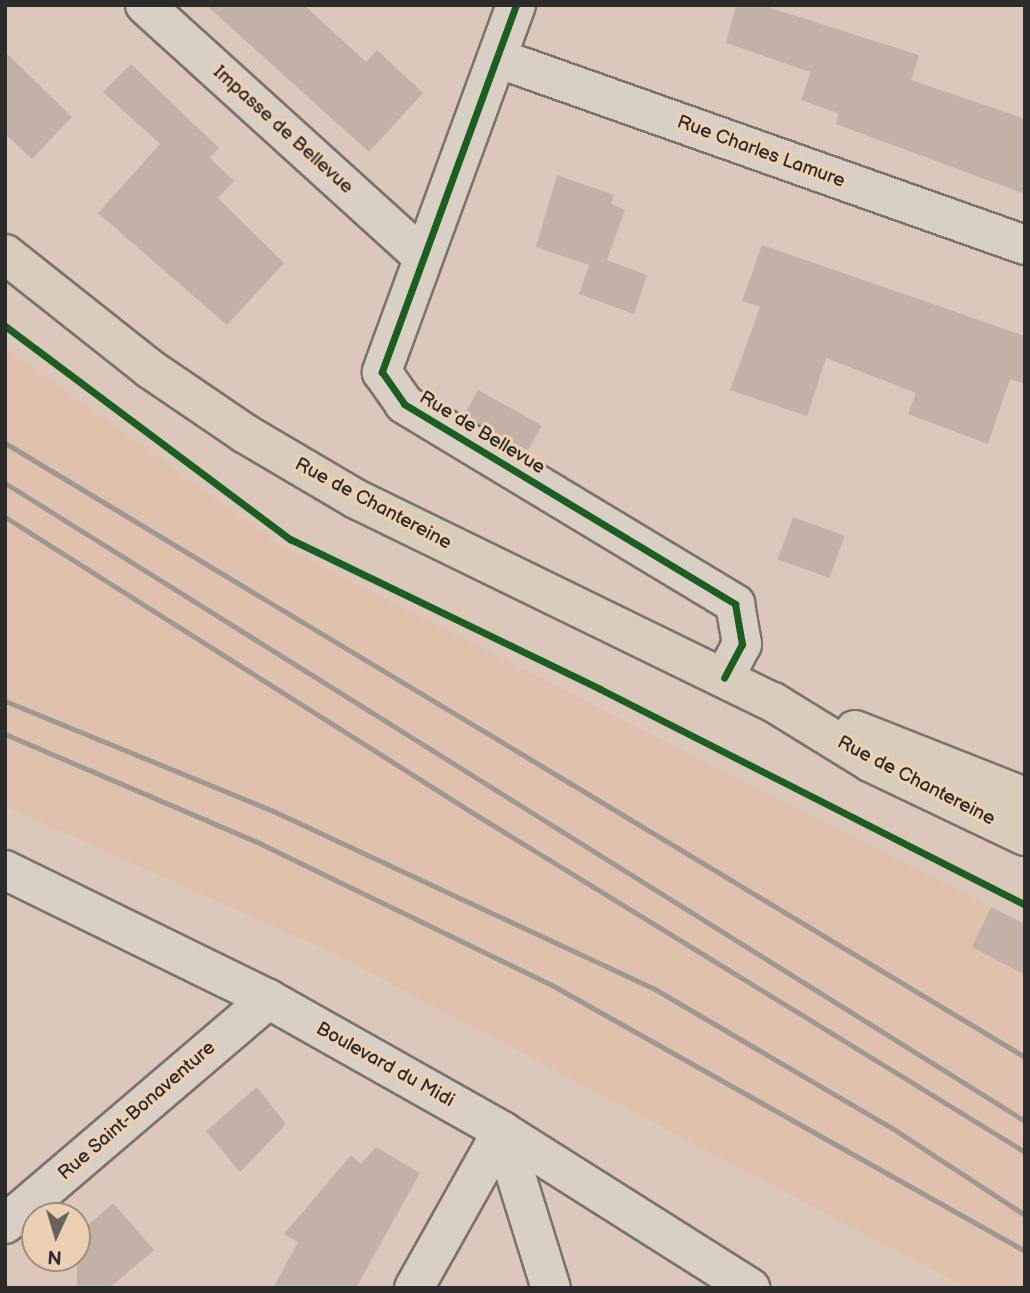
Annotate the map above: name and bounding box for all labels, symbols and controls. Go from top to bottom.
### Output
street label: Impasse de Bellevue [208,61,358,199]
street label: Rue Charles Lamure [674,111,848,193]
street label: Rue de Bellevue [415,387,549,479]
street label: Rue de Chantereine [291,453,455,555]
street label: Rue de Chantereine [833,731,999,831]
street label: Boulevard du Midi [312,1018,458,1112]
street label: Rue Saint-Bonaventure [54,1036,220,1186]
north arrow [21,1202,91,1272]
text: N [47,1244,63,1268]

